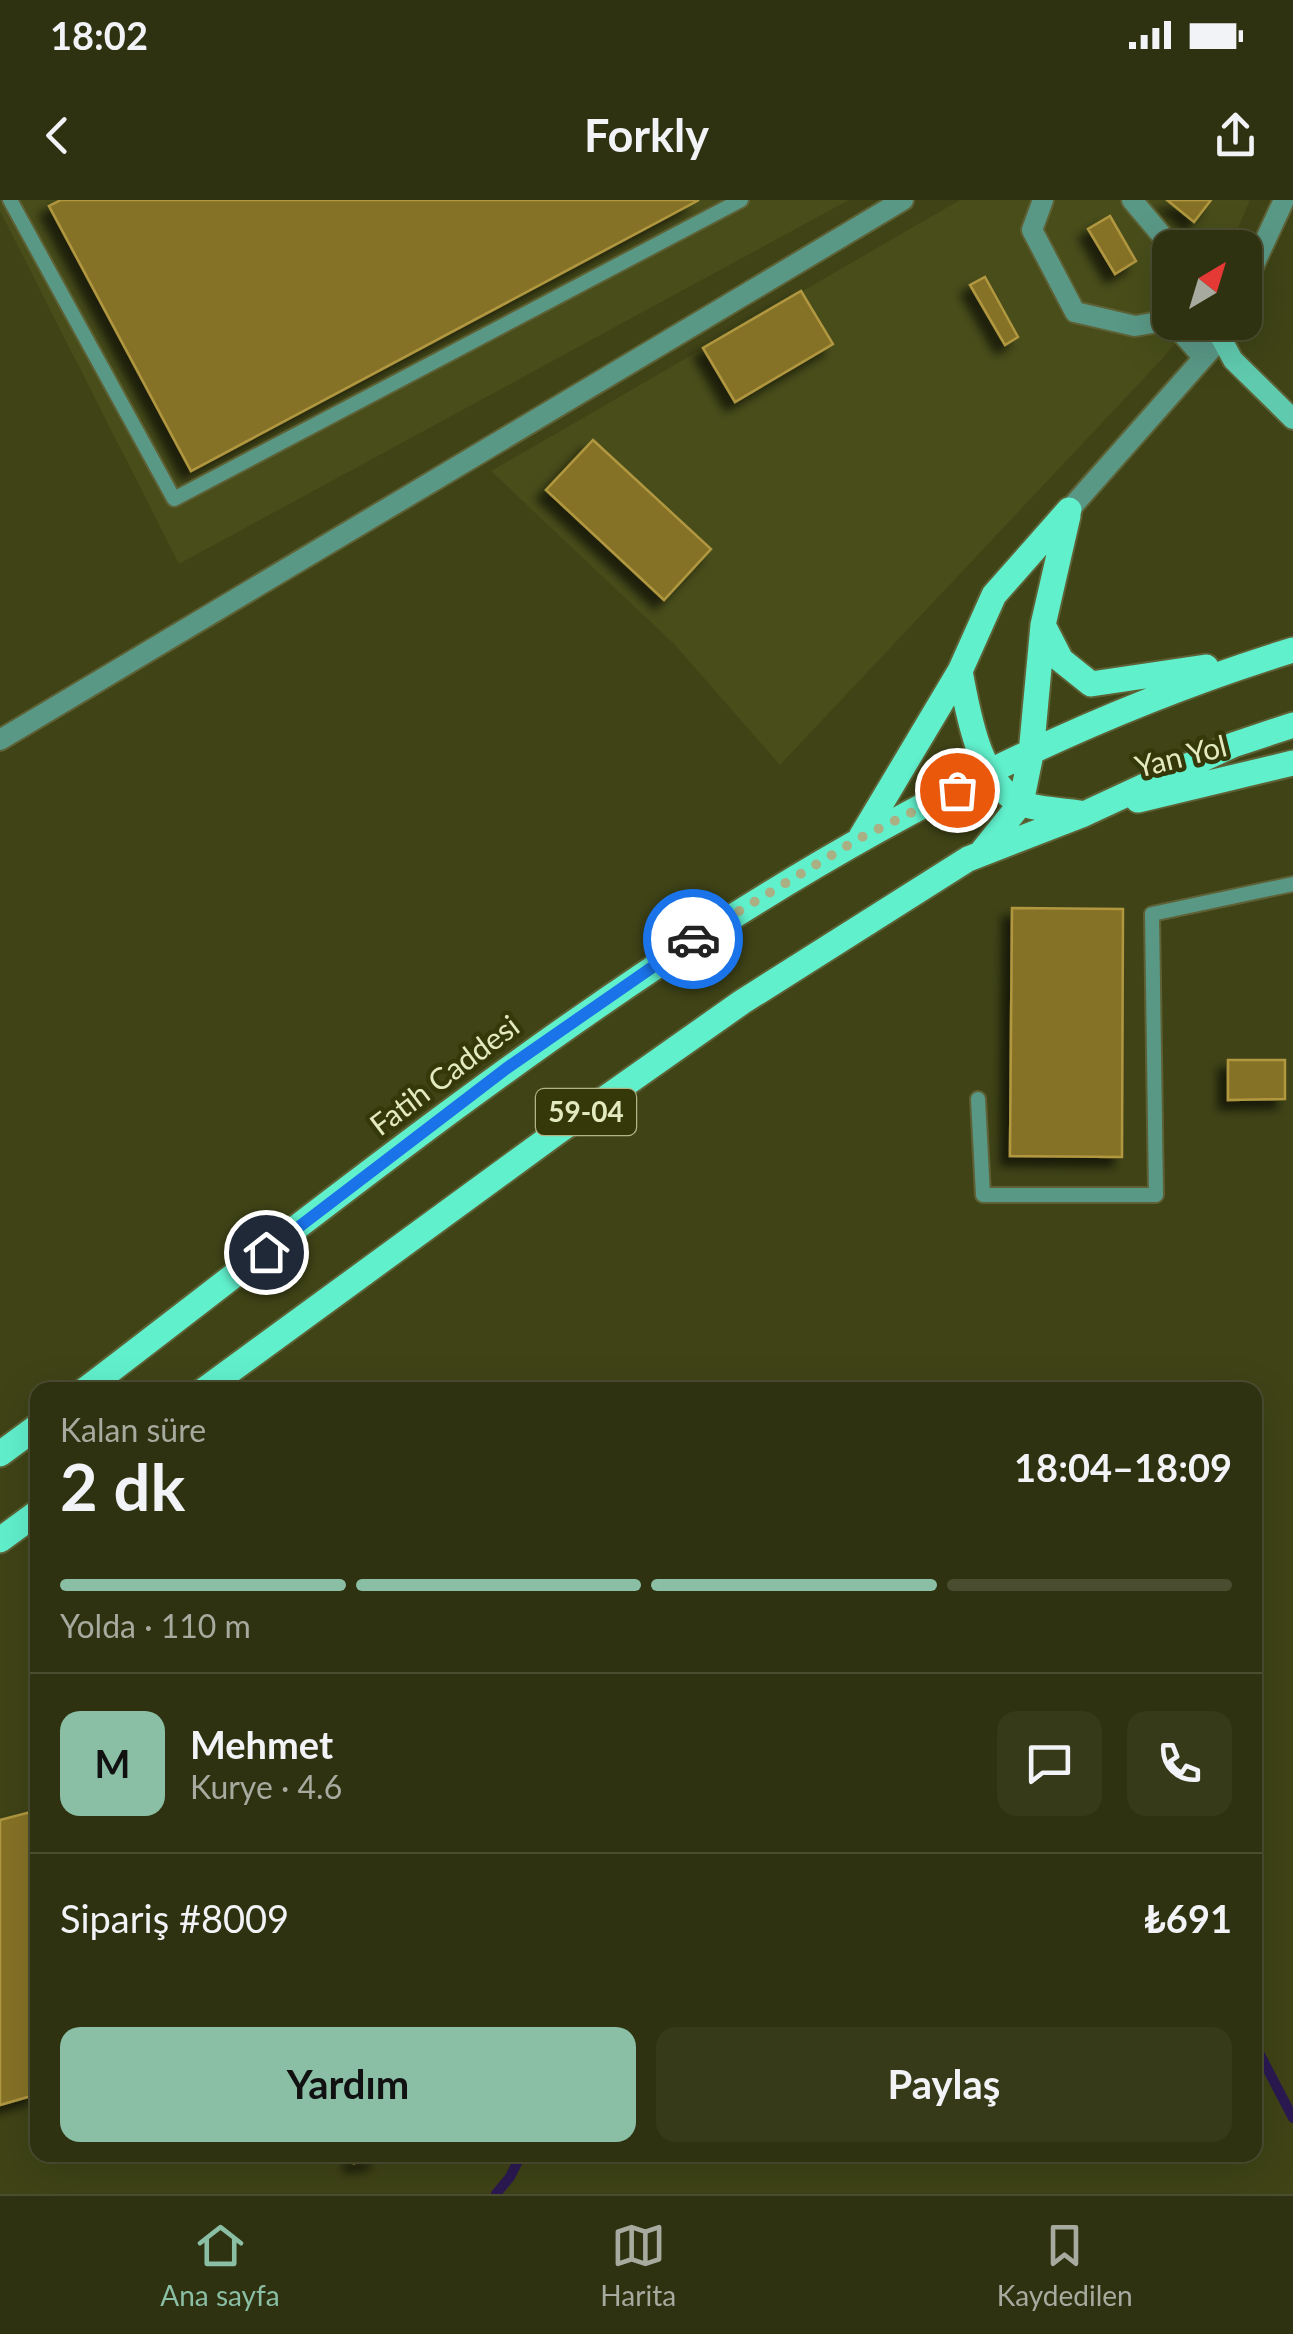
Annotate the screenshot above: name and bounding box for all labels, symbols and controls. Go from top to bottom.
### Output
text: 18:02 [50,12,148,58]
icon: back [30,108,85,163]
text: Forkly [584,108,709,162]
icon: share [1208,108,1263,163]
north arrow [1152,230,1262,340]
map controls [1152,230,1262,340]
street label: Yan Yol [1131,726,1230,784]
pin [915,748,1000,833]
icon: bag [930,763,985,818]
courier [643,889,743,989]
icon: car [666,912,721,967]
street label: Fatih Caddesi [362,1007,525,1142]
road number: 59-04 [536,1089,636,1135]
pin [224,1210,309,1295]
icon: home [239,1225,294,1280]
text: Kalan süre [60,1410,206,1449]
text: 18:04–18:09 [1014,1444,1232,1490]
text: 2 dk [60,1447,185,1525]
text: Yolda · 110 m [60,1606,251,1645]
button: chat [997,1711,1102,1816]
button: phone [1127,1711,1232,1816]
text: Mehmet [190,1721,333,1767]
text: M [95,1740,130,1786]
text: Kurye · 4.6 [190,1767,342,1806]
text: Sipariş #8009 [60,1895,289,1941]
text: ₺691 [1144,1895,1232,1941]
button: Yardım [60,2027,636,2142]
button: Paylaş [656,2027,1232,2142]
tab: Ana sayfa [160,2218,280,2312]
tab: Harita [600,2218,676,2312]
tab: Kaydedilen [997,2218,1133,2312]

